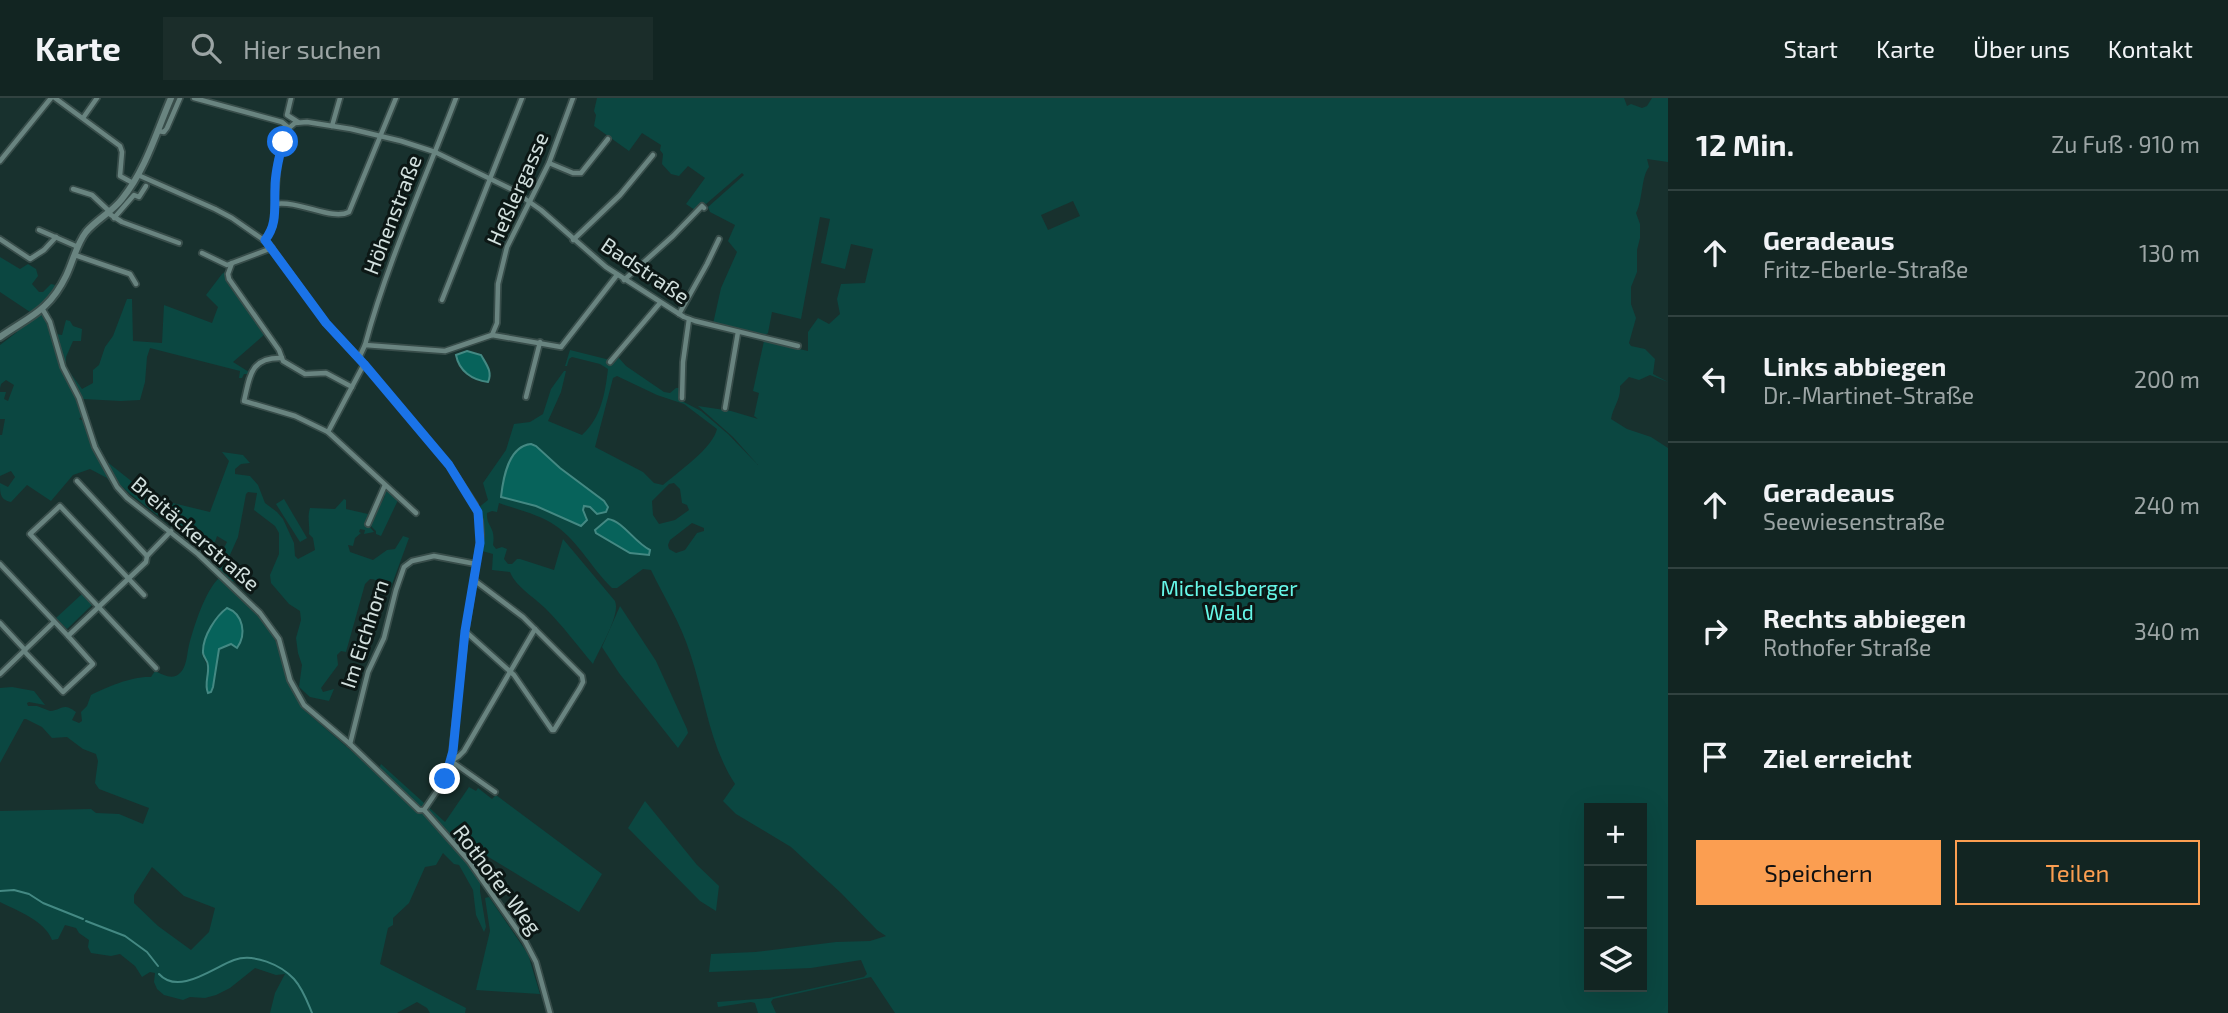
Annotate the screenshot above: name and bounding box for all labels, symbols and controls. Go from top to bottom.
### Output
search box [163,17,653,80]
text: Karte [35,28,121,68]
icon: search [187,29,225,67]
text: Hier suchen [243,33,381,64]
text: Start [1784,34,1838,63]
text: Karte [1876,34,1935,63]
text: Über uns [1973,34,2070,63]
text: Kontakt [2108,34,2193,63]
route start [267,126,298,157]
text: 12 Min. [1696,126,1794,162]
street label: Heßlergasse [481,128,553,249]
text: Zu Fuß · 910 m [2051,130,2200,158]
street label: Höhenstraße [357,151,426,278]
text: Geradeaus [1763,224,1895,255]
street label: Badstraße [597,231,695,308]
icon: ahead [1696,234,1734,272]
text: 130 m [2139,239,2200,267]
text: Fritz-Eberle-Straße [1763,255,1968,283]
text: Links abbiegen [1763,350,1947,381]
icon: left [1696,360,1734,398]
text: 200 m [2134,365,2200,393]
text: Dr.-Martinet-Straße [1763,381,1974,409]
street label: Breitäckerstraße [127,470,265,595]
text: Geradeaus [1763,476,1895,507]
icon: ahead [1696,486,1734,524]
text: 240 m [2134,491,2200,519]
text: Seewiesenstraße [1763,507,1945,535]
park label: Michelsberger Wald [1160,575,1298,624]
street label: Im Eichhorn [334,576,393,691]
text: Rechts abbiegen [1763,602,1966,633]
icon: right [1696,612,1734,650]
text: 340 m [2134,617,2200,645]
text: Rothofer Straße [1763,633,1931,661]
icon: arrive [1696,738,1734,776]
text: Ziel erreicht [1763,742,1912,773]
route end [429,763,460,794]
map controls [1584,803,1647,992]
button: + [1584,803,1647,866]
street label: Rothofer Weg [449,819,548,939]
button: Speichern [1696,840,1941,905]
button: Teilen [1955,840,2200,905]
button: − [1584,866,1647,929]
button: layers [1584,929,1647,992]

